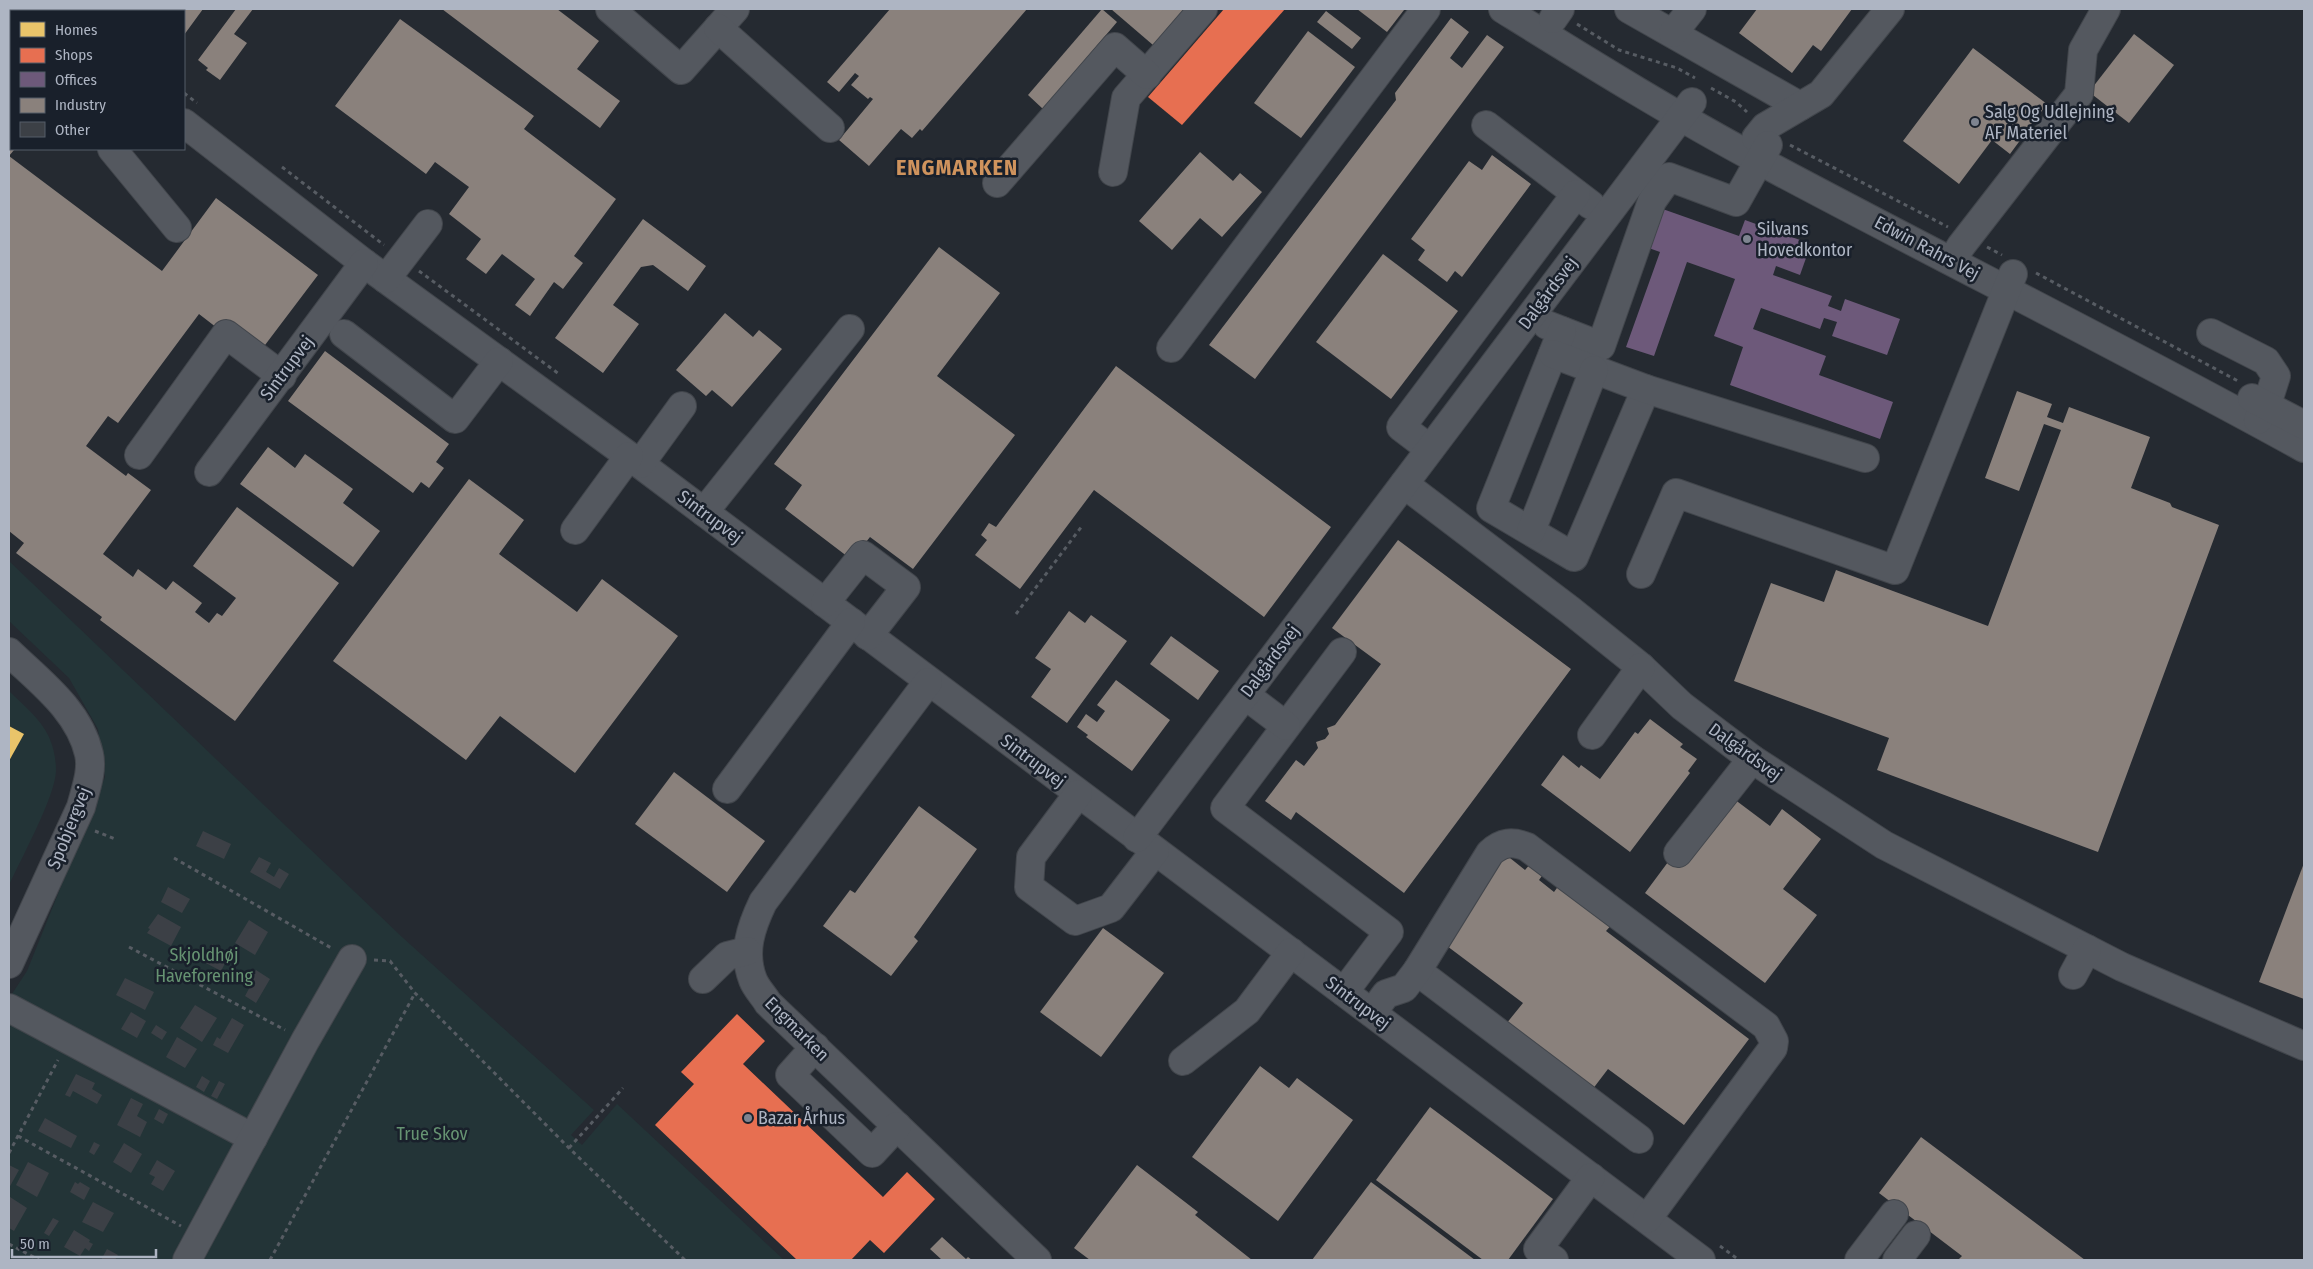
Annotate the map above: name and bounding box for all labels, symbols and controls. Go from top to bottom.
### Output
legend [10,10,185,150]
text: Homes [55,21,97,39]
text: Shops [55,46,93,64]
text: Offices [55,71,97,89]
text: Industry [55,96,106,114]
place label: Salg Og Udlejning AF Materiel [1985,101,2115,144]
marker: Salg Og Udlejning AF Materiel [1969,116,1981,128]
text: Other [55,121,91,139]
district label: ENGMARKEN [896,154,1018,181]
street label: Edwin Rahrs Vej [1871,211,1983,285]
place label: Silvans Hovedkontor [1757,218,1853,261]
marker: Silvans Hovedkontor [1741,233,1753,245]
street label: Dalgårdsvej [1514,253,1582,333]
street label: Sintrupvej [256,331,318,405]
street label: Sintrupvej [673,486,747,548]
street label: Dalgårdsvej [1236,621,1304,701]
street label: Dalgårdsvej [1704,718,1786,786]
street label: Sintrupvej [996,730,1070,792]
street label: Spobjergvej [43,784,95,872]
park label: Skjoldhøj Haveforening [155,944,253,987]
street label: Sintrupvej [1321,972,1395,1034]
street label: Engmarken [760,992,834,1066]
place label: Bazar Århus [758,1106,846,1129]
marker: Bazar Århus [742,1112,754,1124]
park label: True Skov [396,1123,468,1145]
scale bar [12,1226,156,1258]
text: 50 m [20,1235,50,1253]

